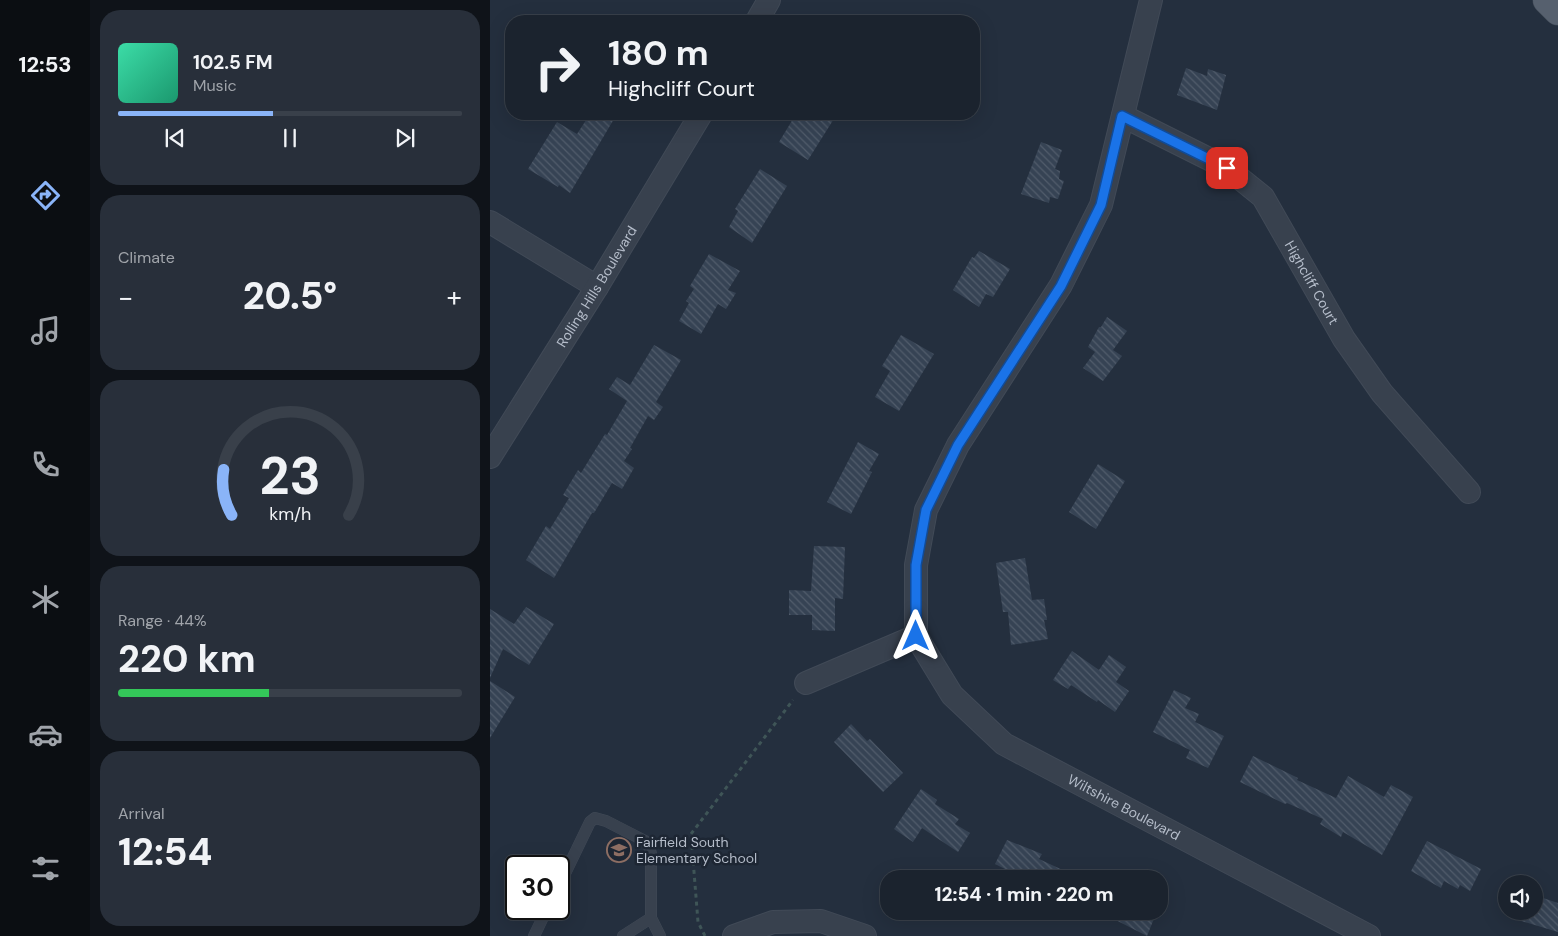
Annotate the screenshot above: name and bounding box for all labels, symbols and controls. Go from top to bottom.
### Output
text: 180 m [608,30,709,76]
icon: right [525,35,590,100]
text: 12:53 [18,50,72,79]
text: 102.5 FM [193,50,273,75]
text: Highcliff Court [608,74,755,103]
text: Music [193,75,237,96]
icon: previous [161,124,189,152]
icon: pause [276,124,304,152]
icon: next [391,124,419,152]
pin [1206,147,1248,189]
icon: arrive [1213,154,1241,182]
icon: directions [28,178,63,213]
street label: Rolling Hills Boulevard [552,223,641,351]
street label: Highcliff Court [1281,237,1343,328]
text: Climate [118,247,175,268]
text: 20.5° [243,271,337,321]
text: − [118,279,133,316]
text: + [447,279,462,316]
icon: music [28,313,63,348]
text: 23 [259,442,321,510]
icon: phone [28,447,63,482]
text: km/h [269,502,311,526]
icon: climate [28,582,63,617]
position arrow [889,609,941,661]
text: Range · 44% [118,610,206,631]
text: 220 km [118,634,256,684]
icon: car [28,717,63,752]
street label: Wiltshire Boulevard [1065,770,1183,844]
text: Arrival [118,803,165,824]
text: 12:54 [118,827,212,877]
place label: Fairfield South Elementary School [636,833,757,867]
school or university icon: Fairfield South Elementary School [606,837,632,863]
icon: filters [28,851,63,886]
speed limit sign: 30 [505,855,570,920]
map controls [1498,875,1543,920]
button: sound [1498,875,1543,920]
text: 12:54 · 1 min · 220 m [935,882,1113,907]

